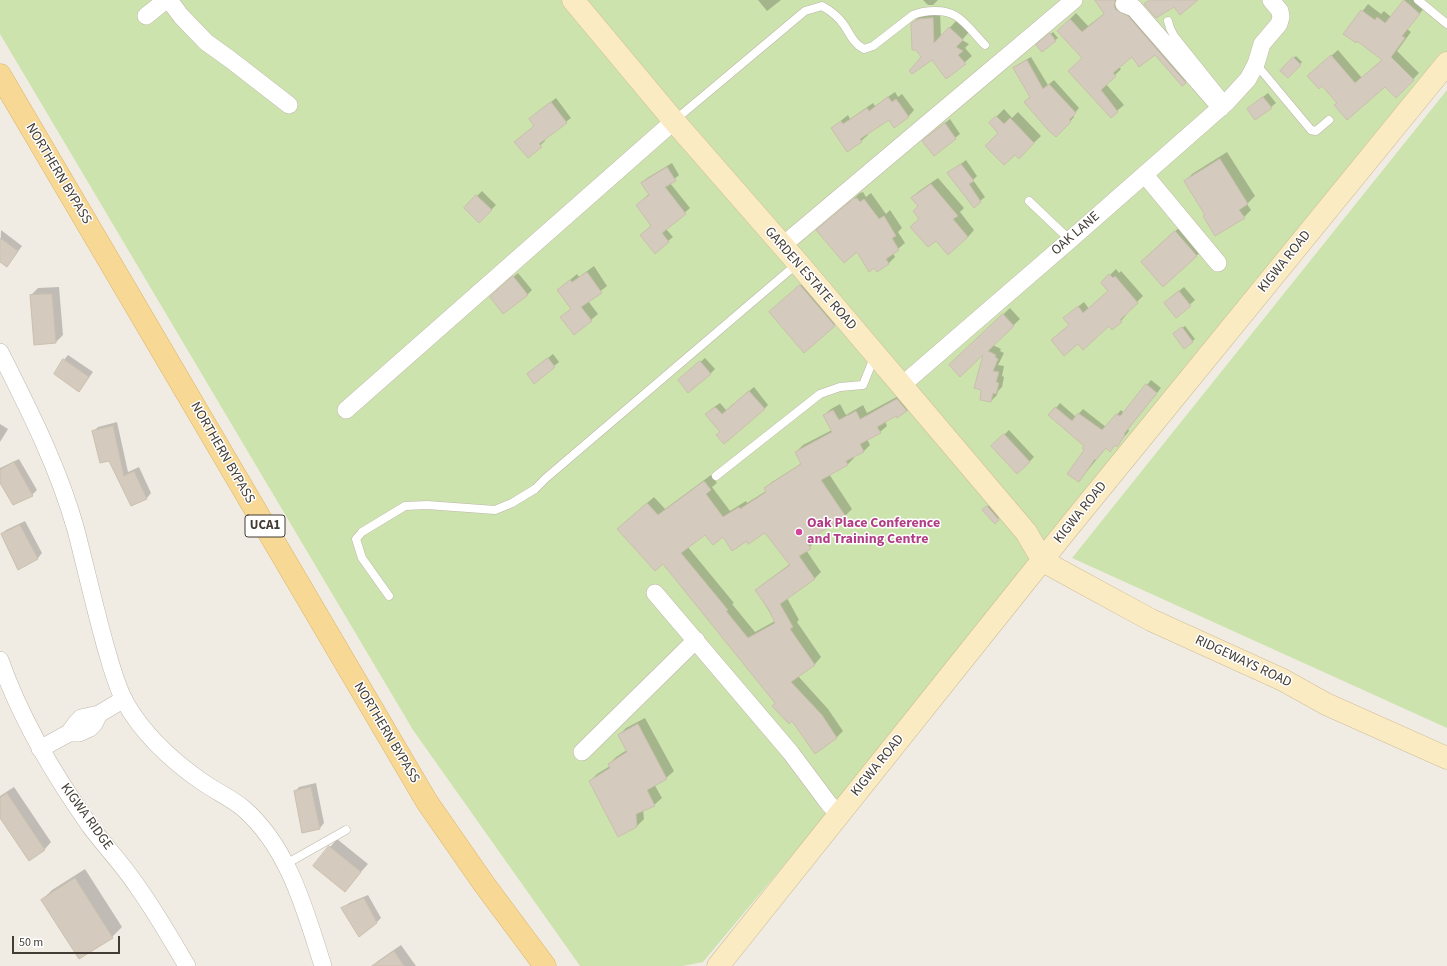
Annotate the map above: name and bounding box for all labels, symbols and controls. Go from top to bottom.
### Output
street label: NORTHERN BYPASS [21,121,95,227]
street label: OAK LANE [1048,208,1104,260]
street label: GARDEN ESTATE ROAD [761,224,859,334]
street label: KIGWA ROAD [1255,228,1315,296]
street label: NORTHERN BYPASS [186,399,258,507]
street label: KIGWA ROAD [1051,479,1111,547]
road number: UCA1 [245,515,285,537]
place label: Oak Place Conference and Training Centre [807,516,940,548]
marker: Oak Place Conference and Training Centre [794,527,804,537]
street label: RIDGEWAYS ROAD [1192,632,1294,692]
street label: NORTHERN BYPASS [349,680,423,786]
street label: KIGWA ROAD [848,732,908,800]
street label: KIGWA RIDGE [56,780,116,854]
scale bar [14,928,122,954]
text: 50 m [19,934,43,951]

